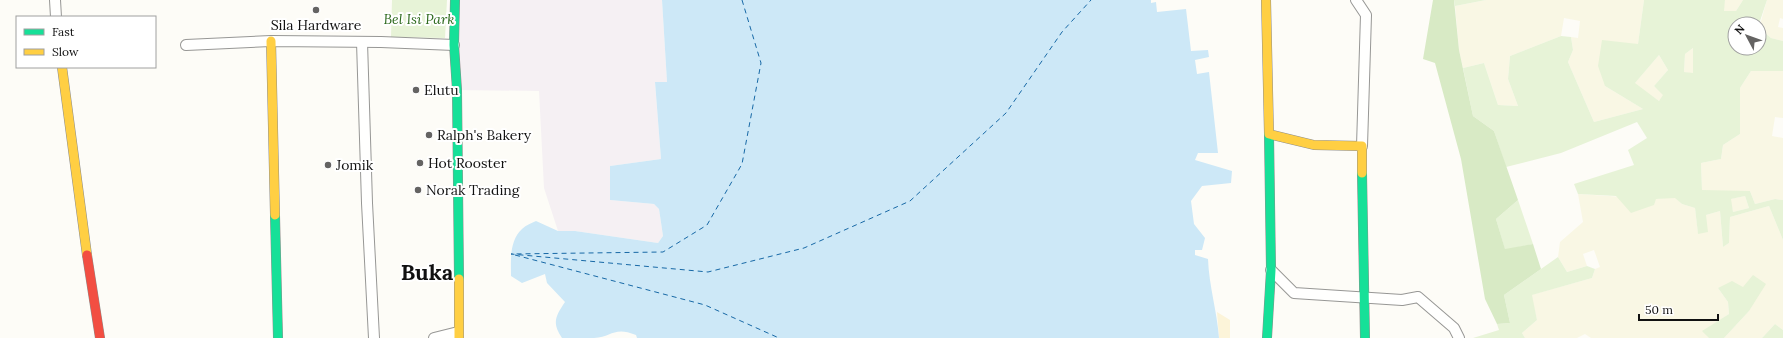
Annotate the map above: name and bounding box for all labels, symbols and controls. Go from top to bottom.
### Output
marker: Sila Hardware [311,5,321,15]
park label: Bel Isi Park [383,10,455,28]
legend [16,16,156,68]
place label: Sila Hardware [271,16,362,34]
north arrow [1727,16,1767,56]
text: N [1731,21,1748,37]
text: Fast [52,24,75,39]
text: Slow [52,44,79,59]
place label: Elutu [424,81,459,99]
marker: Elutu [411,85,421,95]
place label: Ralph's Bakery [437,126,532,144]
marker: Ralph's Bakery [424,130,434,140]
place label: Hot Rooster [428,154,507,172]
place label: Jomik [335,156,374,174]
marker: Hot Rooster [415,158,425,168]
marker: Jomik [323,160,333,170]
place label: Norak Trading [426,181,520,199]
marker: Norak Trading [413,185,423,195]
district label: Buka [401,258,454,286]
scale bar [1639,296,1718,322]
text: 50 m [1645,302,1673,317]

